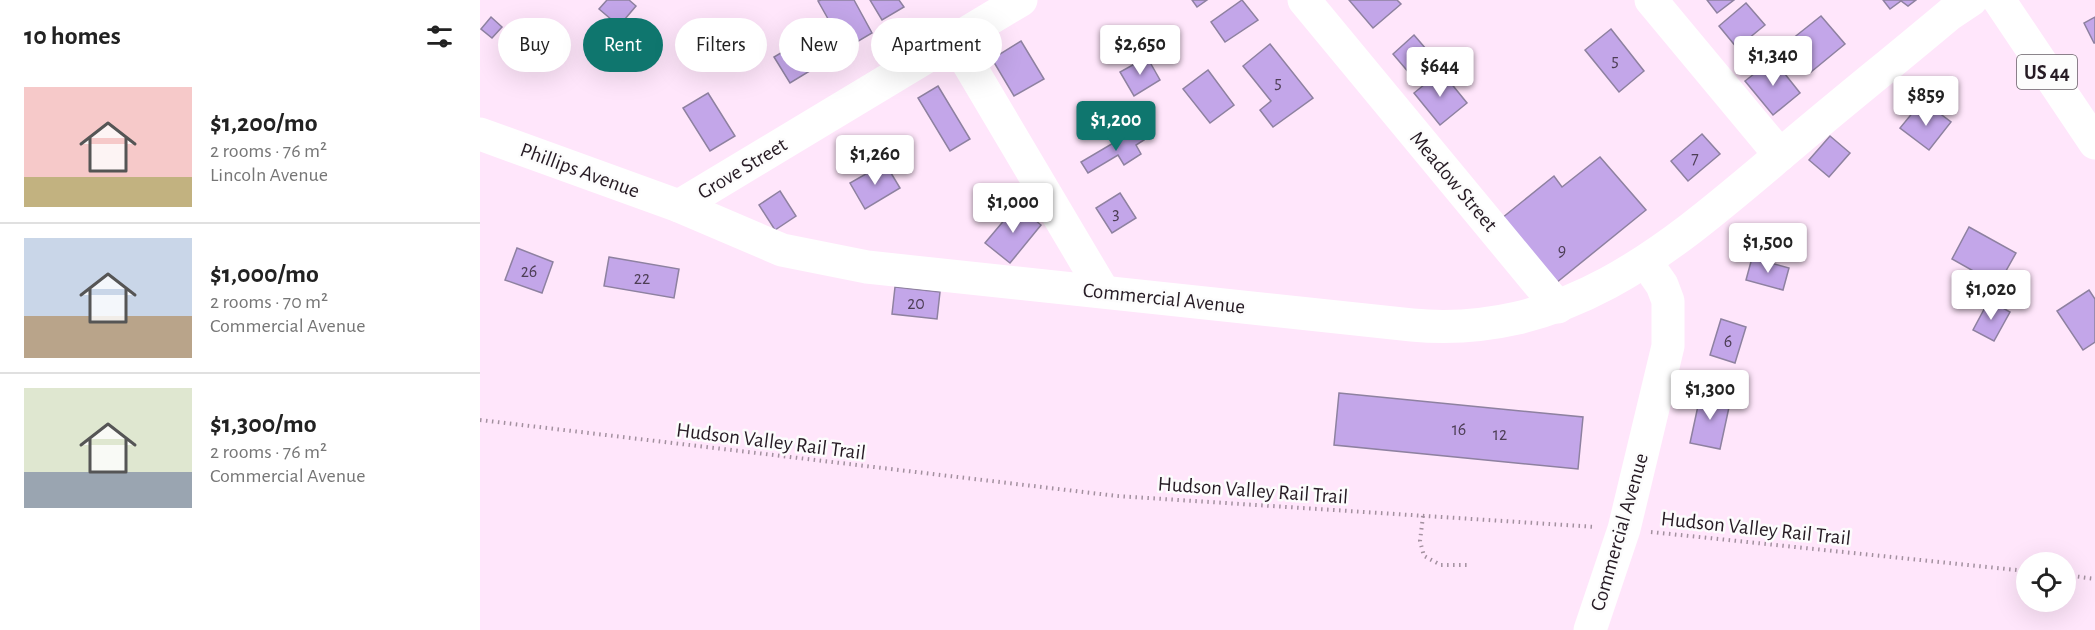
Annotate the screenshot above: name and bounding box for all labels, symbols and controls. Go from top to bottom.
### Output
chip: Buy [498,18,571,72]
chip: Rent [583,18,663,72]
chip: Filters [675,18,767,72]
chip: New [779,18,859,72]
chip: Apartment [871,18,1002,72]
icon: filters [423,20,456,53]
text: 10 homes [24,23,121,49]
pin: $2,650 [1091,25,1189,76]
text: $2,650 [1114,34,1166,54]
pin: $1,340 [1724,36,1822,87]
text: $1,340 [1748,45,1798,65]
pin: $644 [1404,47,1476,98]
house number: 5 [1611,52,1619,70]
road number: US 44 [2017,55,2077,89]
text: $644 [1421,56,1459,76]
house number: 5 [1274,74,1282,92]
pin: $859 [1890,76,1962,127]
text: $859 [1907,85,1945,105]
pin: $1,200 [1067,101,1165,152]
text: $1,200/mo [210,110,318,136]
text: $1,200 [1090,110,1142,130]
icon: home [72,111,144,183]
street label: Meadow Street [1406,127,1502,236]
street label: Grove Street [694,133,791,203]
pin: $1,260 [826,135,924,186]
street label: Phillips Avenue [517,139,642,202]
text: 2 rooms · 76 m² [210,141,327,161]
text: $1,260 [850,144,900,164]
house number: 7 [1691,150,1699,168]
text: Lincoln Avenue [210,165,328,185]
pin: $1,000 [964,183,1062,234]
text: $1,000 [987,192,1039,212]
house number: 3 [1112,205,1120,223]
pin: $1,500 [1719,223,1817,274]
text: $1,500 [1743,232,1793,252]
house number: 9 [1558,242,1566,260]
text: $1,000/mo [210,261,319,287]
icon: home [72,262,144,334]
house number: 26 [521,263,537,281]
house number: 22 [634,270,650,288]
pin: $1,020 [1942,270,2040,321]
text: $1,020 [1965,279,2017,299]
street label: Commercial Avenue [1082,280,1246,317]
text: 2 rooms · 70 m² [210,292,328,312]
house number: 20 [907,295,925,313]
text: Commercial Avenue [210,316,365,336]
house number: 6 [1724,333,1732,351]
pin: $1,300 [1661,370,1759,421]
text: $1,300 [1685,379,1735,399]
text: $1,300/mo [210,411,317,437]
icon: home [72,412,144,484]
street label: Hudson Valley Rail Trail [675,419,867,464]
house number: 16 [1452,421,1466,439]
house number: 12 [1493,426,1507,444]
text: 2 rooms · 76 m² [210,442,327,462]
street label: Commercial Avenue [1587,451,1652,613]
text: Commercial Avenue [210,466,365,486]
street label: Hudson Valley Rail Trail [1157,473,1349,508]
street label: Hudson Valley Rail Trail [1660,508,1852,549]
map controls [2016,552,2076,612]
button: locate [2016,552,2076,612]

